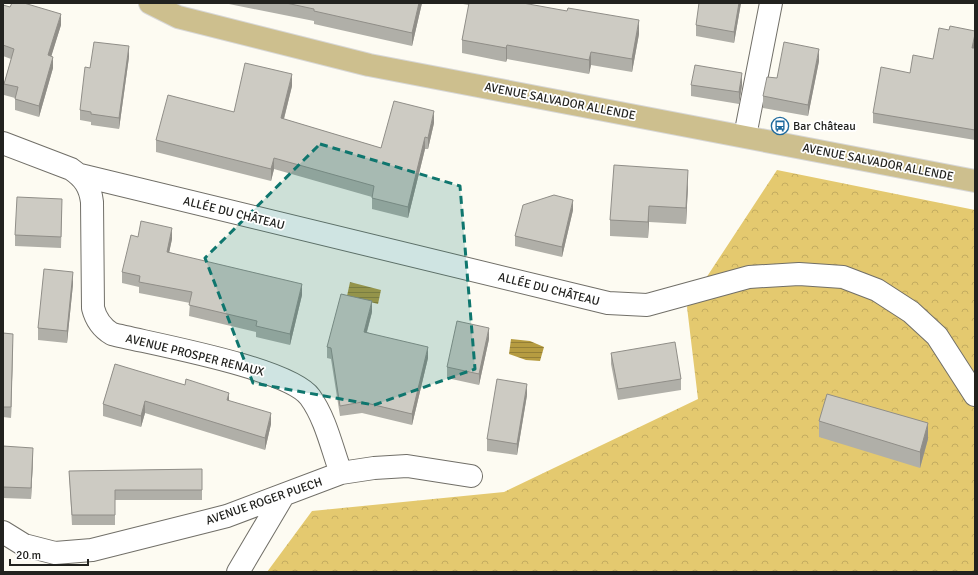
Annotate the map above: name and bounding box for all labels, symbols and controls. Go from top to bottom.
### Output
street label: AVENUE SALVADOR ALLENDE [483,79,637,124]
bus stop icon: Bar Château [770,116,790,136]
place label: Bar Château [793,119,856,134]
street label: AVENUE SALVADOR ALLENDE [801,140,955,185]
street label: ALLÉE DU CHÂTEAU [182,194,286,233]
street label: ALLÉE DU CHÂTEAU [497,270,601,309]
street label: AVENUE PROSPER RENAUX [124,331,266,380]
street label: AVENUE ROGER PUECH [204,474,324,528]
scale bar [10,541,88,567]
text: 20 m [16,548,41,563]

